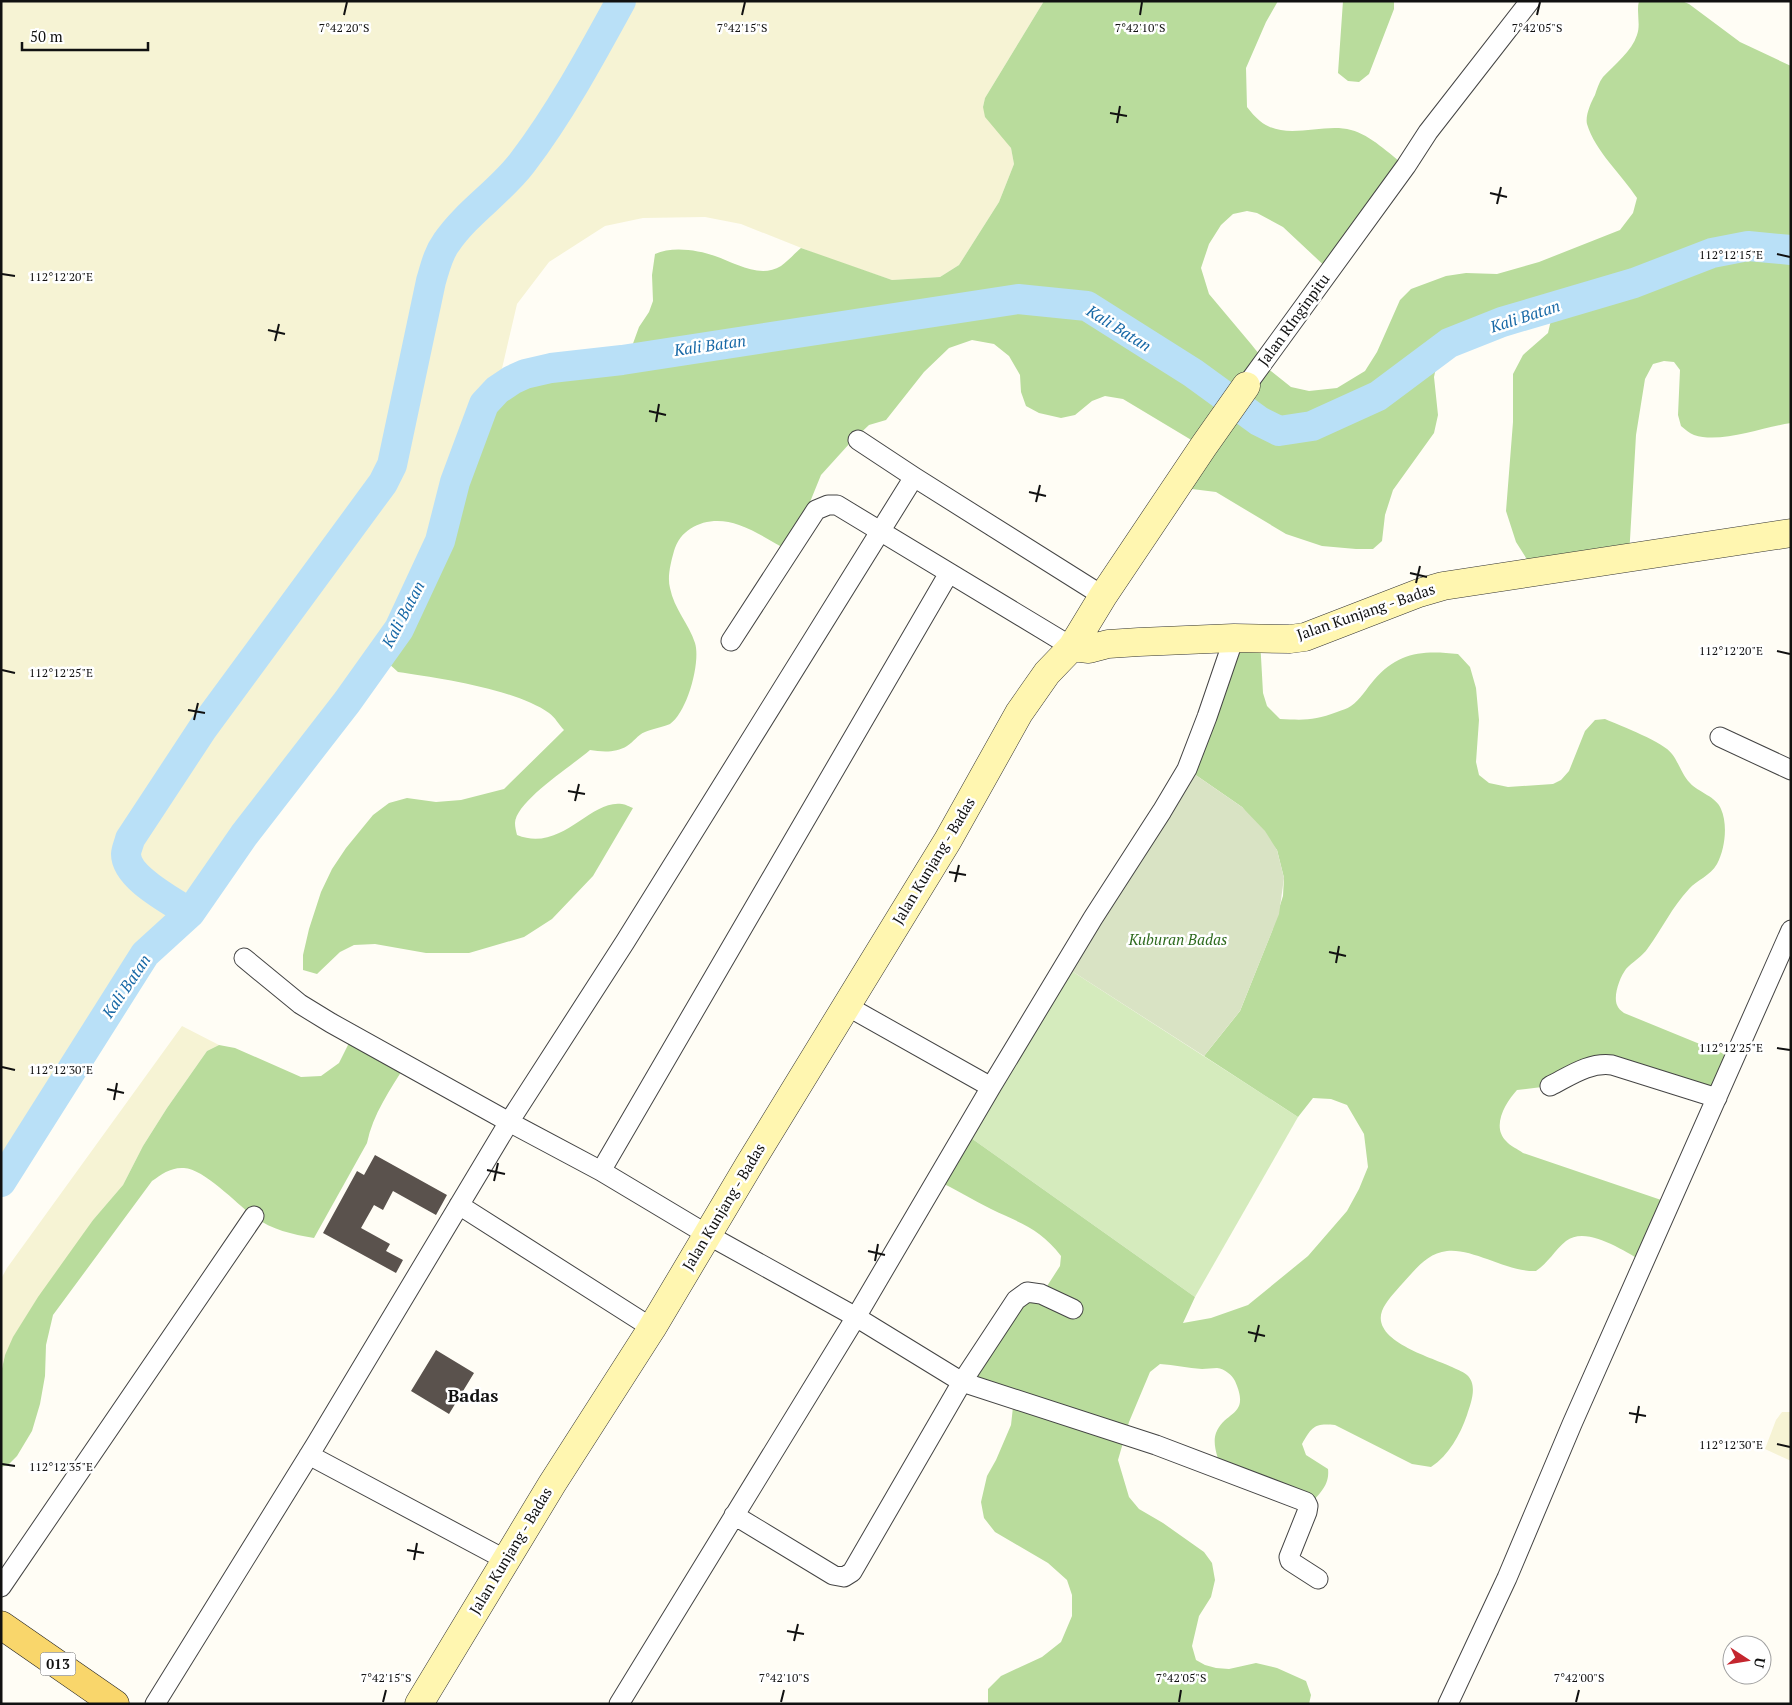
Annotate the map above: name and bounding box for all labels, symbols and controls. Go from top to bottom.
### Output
scale bar [22,20,149,52]
text: 7°42'20"S [319,20,369,35]
text: 7°42'15"S [717,20,767,35]
text: 7°42'10"S [1115,20,1165,35]
text: 7°42'05"S [1512,20,1562,35]
text: 50 m [30,26,63,46]
text: 112°12'15"E [1699,247,1763,262]
text: 112°12'20"E [29,269,93,284]
street label: Jalan RInginpitu [1253,269,1334,370]
water label: Kali Batan [1486,294,1563,338]
water label: Kali Batan [1082,299,1155,356]
water label: Kali Batan [672,329,747,361]
water label: Kali Batan [376,577,430,652]
street label: Jalan Kunjang - Badas [1294,578,1437,644]
text: 112°12'20"E [1699,643,1763,658]
text: 112°12'25"E [29,665,93,680]
street label: Jalan Kunjang - Badas [887,793,979,928]
park label: Kuburan Badas [1128,929,1227,949]
water label: Kali Batan [96,950,155,1023]
text: 112°12'25"E [1699,1040,1763,1055]
text: 112°12'30"E [29,1062,93,1077]
street label: Jalan Kunjang - Badas [677,1139,769,1274]
district label: Badas [448,1383,498,1407]
text: 112°12'30"E [1699,1437,1763,1452]
text: 112°12'35"E [29,1459,93,1474]
street label: Jalan Kunjang - Badas [464,1483,556,1618]
north arrow [1722,1635,1772,1685]
road number: 013 [40,1652,76,1676]
text: U [1750,1656,1771,1670]
text: 7°42'15"S [361,1670,411,1685]
text: 7°42'10"S [759,1670,809,1685]
text: 7°42'05"S [1156,1670,1206,1685]
text: 7°42'00"S [1554,1670,1604,1685]

